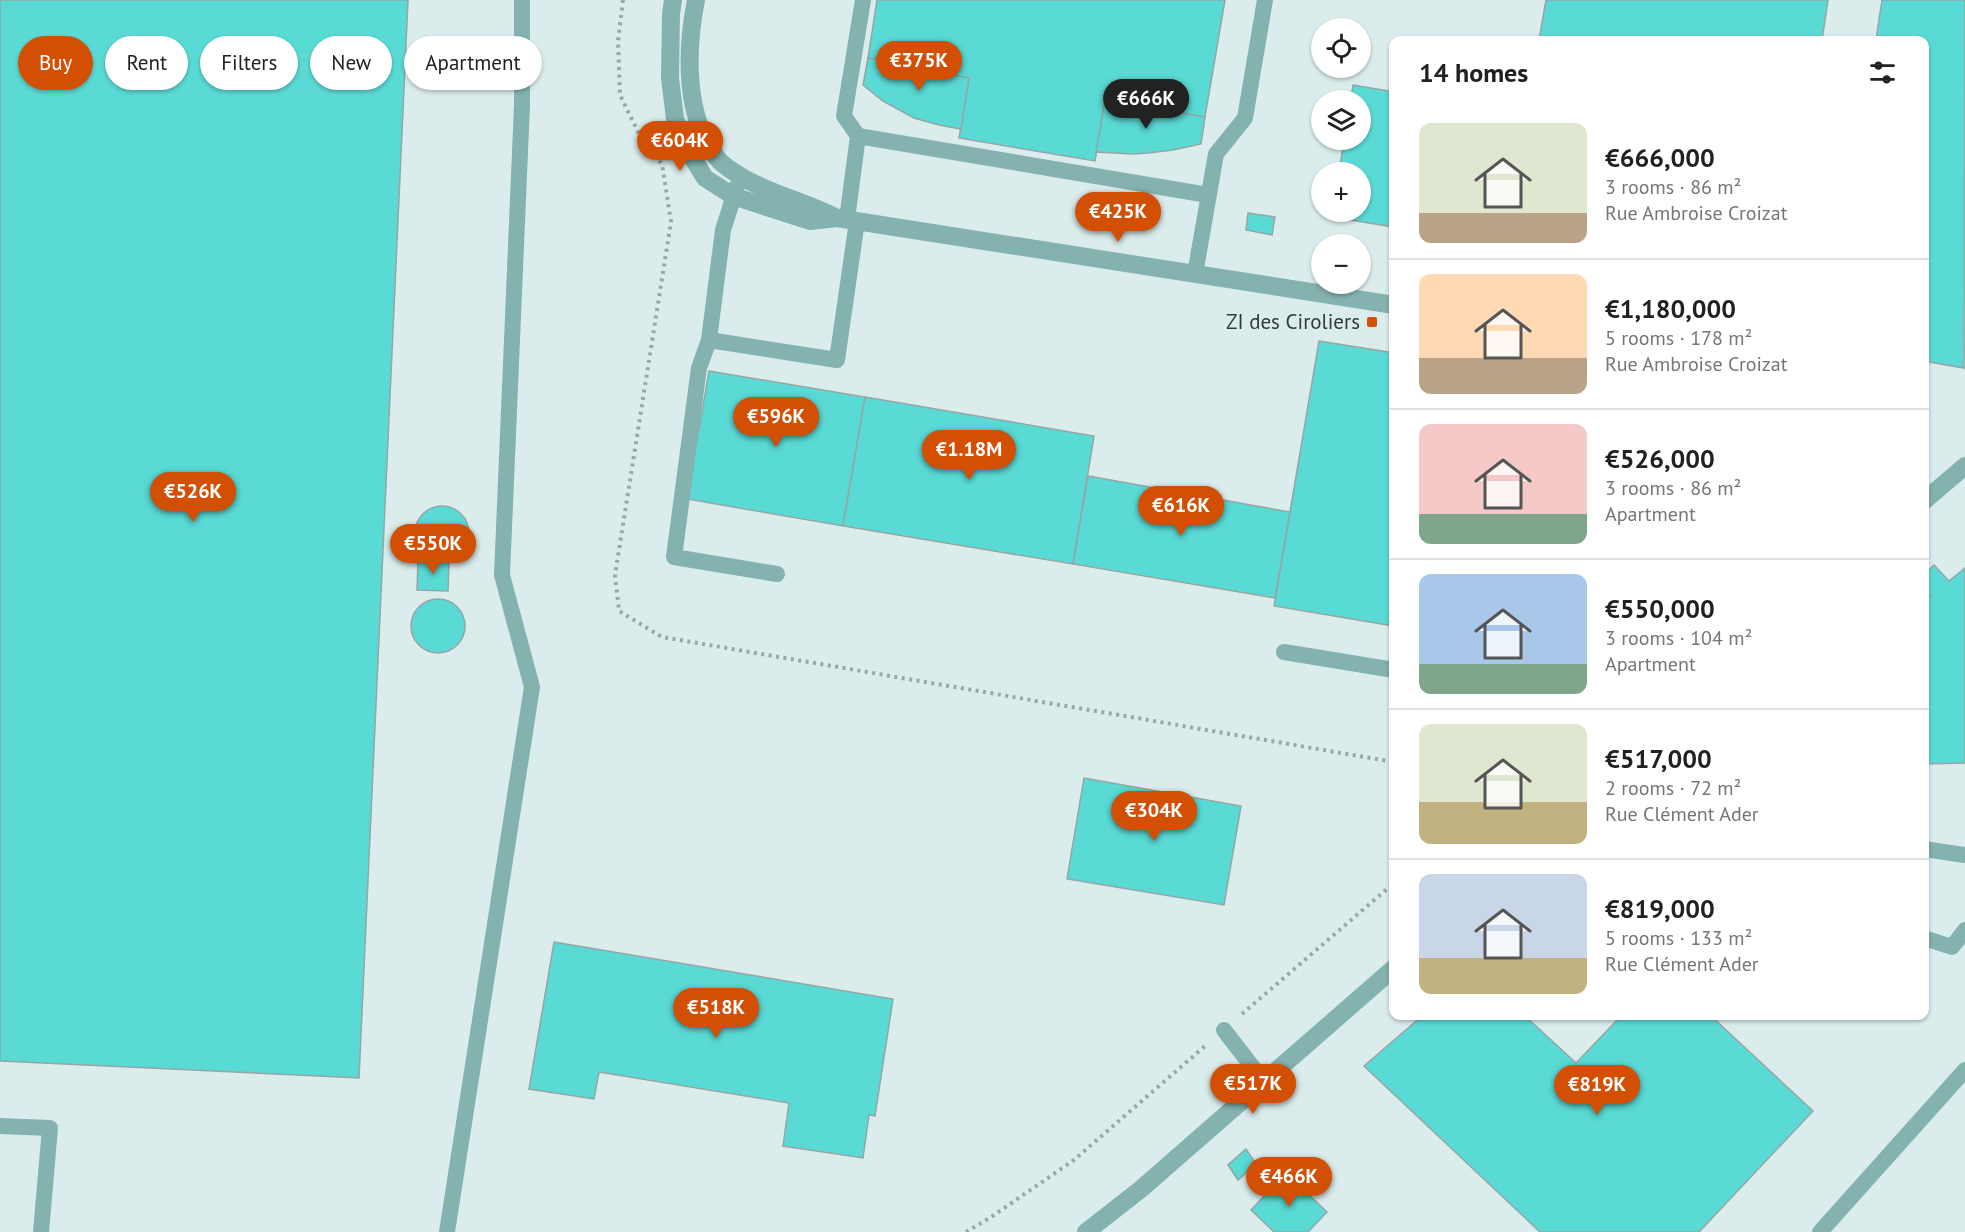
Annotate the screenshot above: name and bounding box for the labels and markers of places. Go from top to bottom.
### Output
pin: €375K [877,41,961,92]
pin: €666K [1104,79,1188,130]
pin: €604K [638,121,722,172]
pin: €425K [1076,192,1160,243]
place label: ZI des Ciroliers [1226,308,1360,335]
marker: ZI des Ciroliers [1365,315,1379,329]
pin: €596K [734,397,818,448]
pin: €1.18M [920,430,1018,481]
pin: €526K [151,472,235,523]
pin: €616K [1139,486,1223,537]
pin: €550K [391,524,475,575]
pin: €304K [1112,791,1196,842]
pin: €518K [674,988,758,1039]
pin: €517K [1211,1064,1295,1115]
pin: €819K [1555,1065,1639,1116]
pin: €466K [1247,1157,1331,1208]

